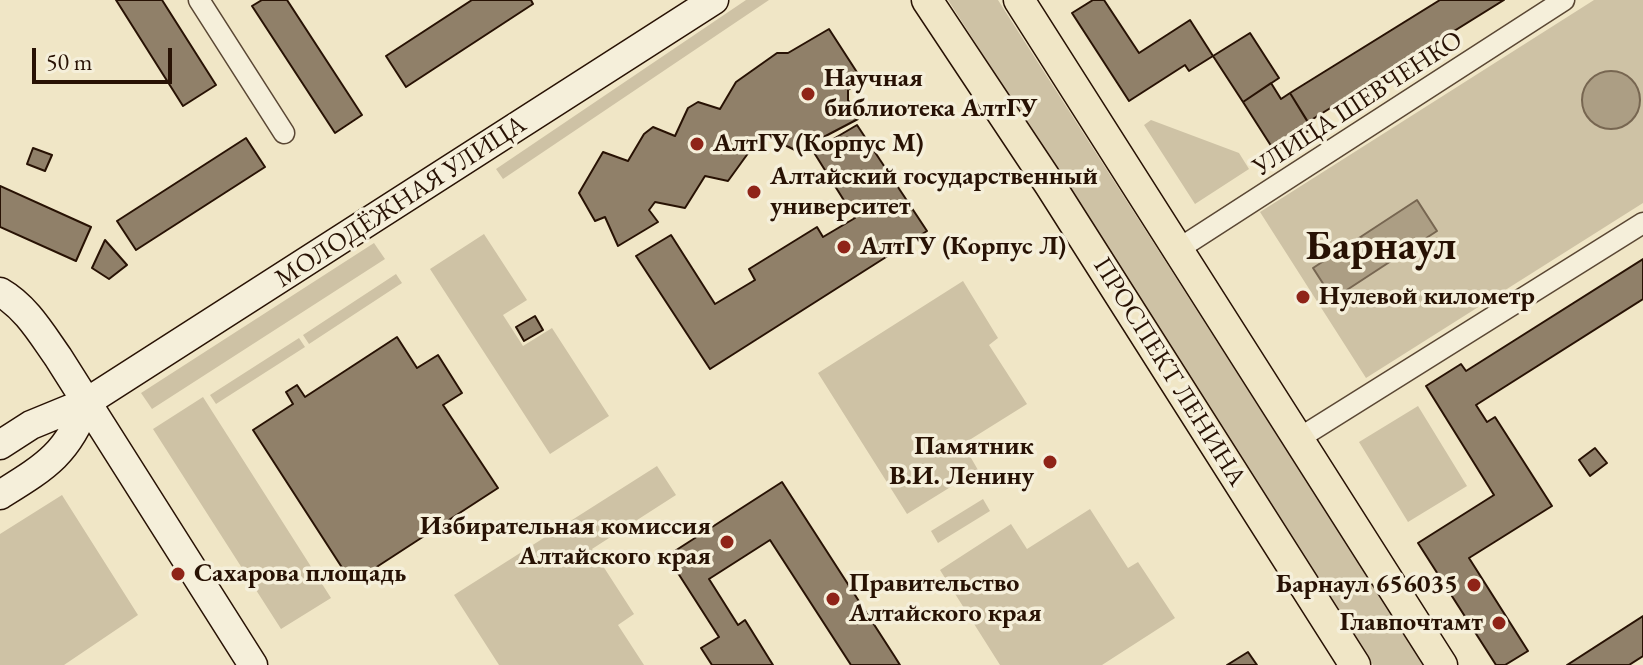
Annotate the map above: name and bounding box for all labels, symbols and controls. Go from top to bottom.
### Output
street label: УЛИЦА ШЕВЧЕНКО [1247,25,1469,183]
scale bar [36,32,176,82]
text: 50 m [46,46,93,77]
place label: Научная библиотека АлтГУ [824,63,1037,124]
marker: Научная библиотека АлтГУ [799,85,817,103]
street label: МОЛОДЁЖНАЯ УЛИЦА [270,109,532,295]
place label: АлтГУ (Корпус М) [713,128,924,160]
marker: АлтГУ (Корпус М) [688,135,706,153]
place label: Алтайский государственный университет [770,161,1098,222]
marker: Алтайский государственный университет [745,183,763,201]
district label: Барнаул [1305,223,1457,273]
place label: АлтГУ (Корпус Л) [860,231,1066,263]
marker: АлтГУ (Корпус Л) [835,238,853,256]
street label: ПРОСПЕКТ ЛЕНИНА [1086,252,1252,492]
place label: Нулевой километр [1319,281,1535,313]
marker: Нулевой километр [1294,288,1312,306]
place label: Памятник В.И. Ленину [889,431,1034,492]
marker: Памятник В.И. Ленину [1041,453,1059,471]
place label: Избирательная комиссия Алтайского края [420,511,711,572]
marker: Избирательная комиссия Алтайского края [718,533,736,551]
place label: Сахарова площадь [194,558,406,590]
marker: Сахарова площадь [169,565,187,583]
place label: Правительство Алтайского края [849,568,1042,630]
place label: Барнаул 656035 [1276,569,1458,601]
marker: Барнаул 656035 [1465,576,1483,594]
marker: Правительство Алтайского края [824,590,842,608]
place label: Главпочтамт [1340,607,1483,639]
marker: Главпочтамт [1490,614,1508,632]

